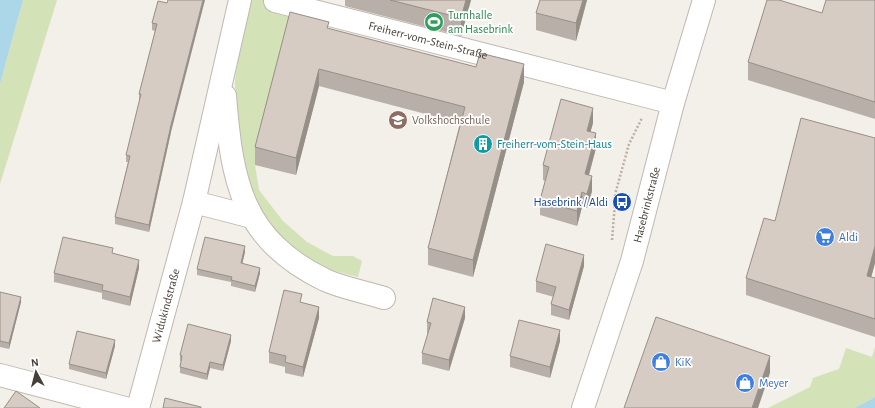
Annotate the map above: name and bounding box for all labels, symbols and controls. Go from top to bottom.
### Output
place label: Turnhalle am Hasebrink [448,9,514,35]
sports icon: Turnhalle am Hasebrink [423,11,445,33]
street label: Freiherr-vom-Stein-Straße [367,19,489,61]
school or university icon: Volkshochschule [387,109,409,131]
place label: Volkshochschule [412,114,490,126]
building icon: Freiherr-vom-Stein-Haus [472,133,494,155]
place label: Freiherr-vom-Stein-Haus [497,138,612,150]
street label: Hasebrinkstraße [631,166,662,244]
bus stop icon: Hasebrink / Aldi [611,191,633,213]
place label: Hasebrink / Aldi [534,196,608,208]
supermarket icon: Aldi [814,226,836,248]
place label: Aldi [839,231,858,243]
street label: Widukindstraße [150,267,182,344]
shop icon: KiK [650,351,672,373]
north arrow [16,352,56,392]
place label: KiK [675,356,691,368]
text: N [30,357,39,368]
shop icon: Meyer [734,372,756,394]
place label: Meyer [759,377,788,390]

